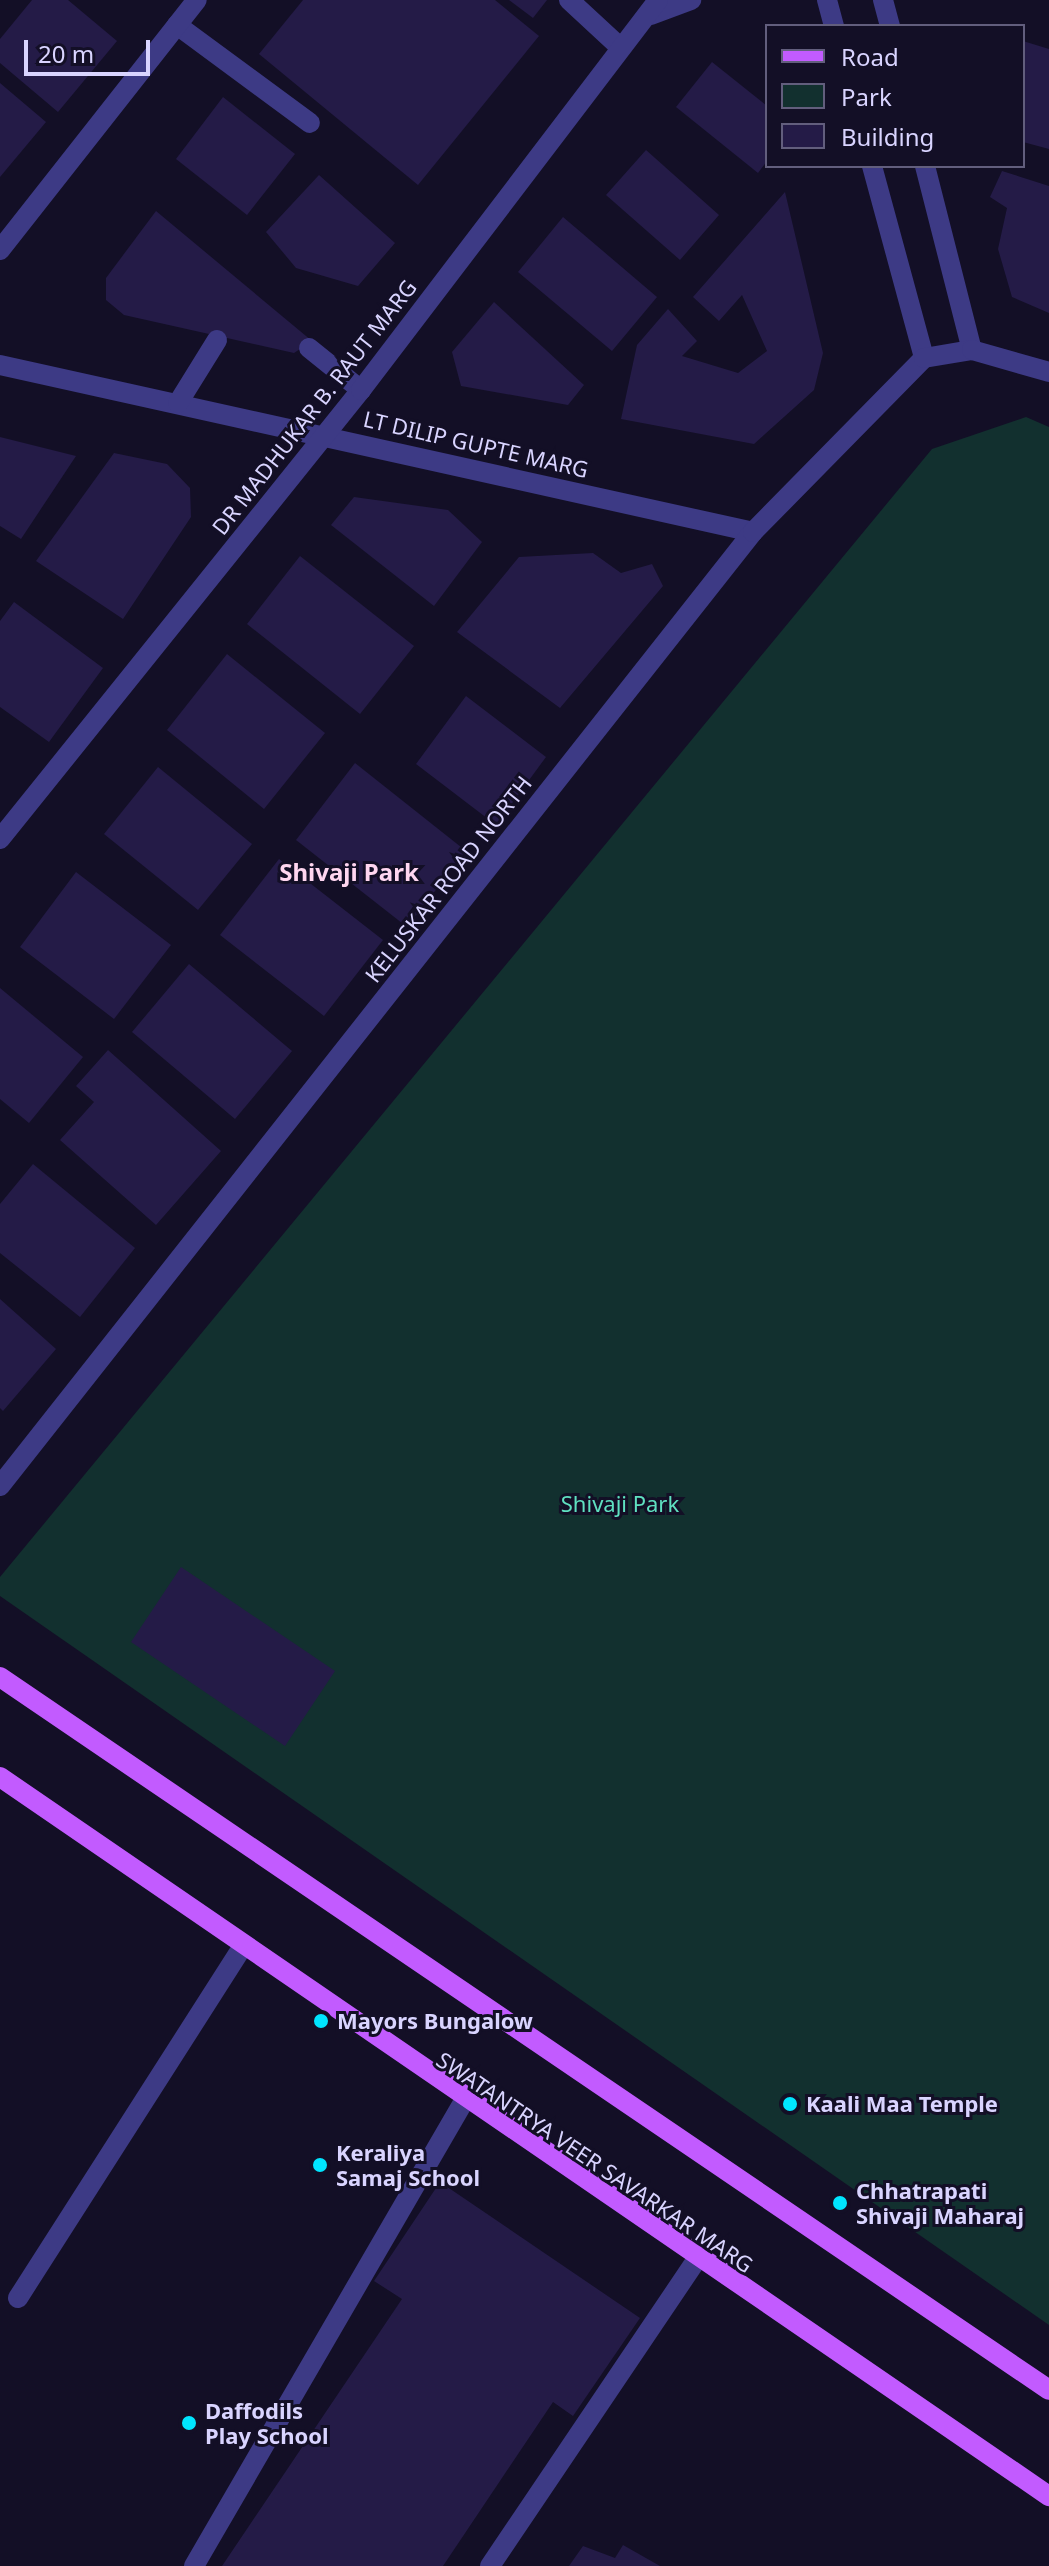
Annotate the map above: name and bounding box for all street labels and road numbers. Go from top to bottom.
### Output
street label: DR MADHUKAR B. RAUT MARG [206,274,422,540]
street label: LT DILIP GUPTE MARG [361,405,591,483]
street label: KELUSKAR ROAD NORTH [359,770,537,988]
street label: SWATANTRYA VEER SAVARKAR MARG [432,2046,758,2278]

